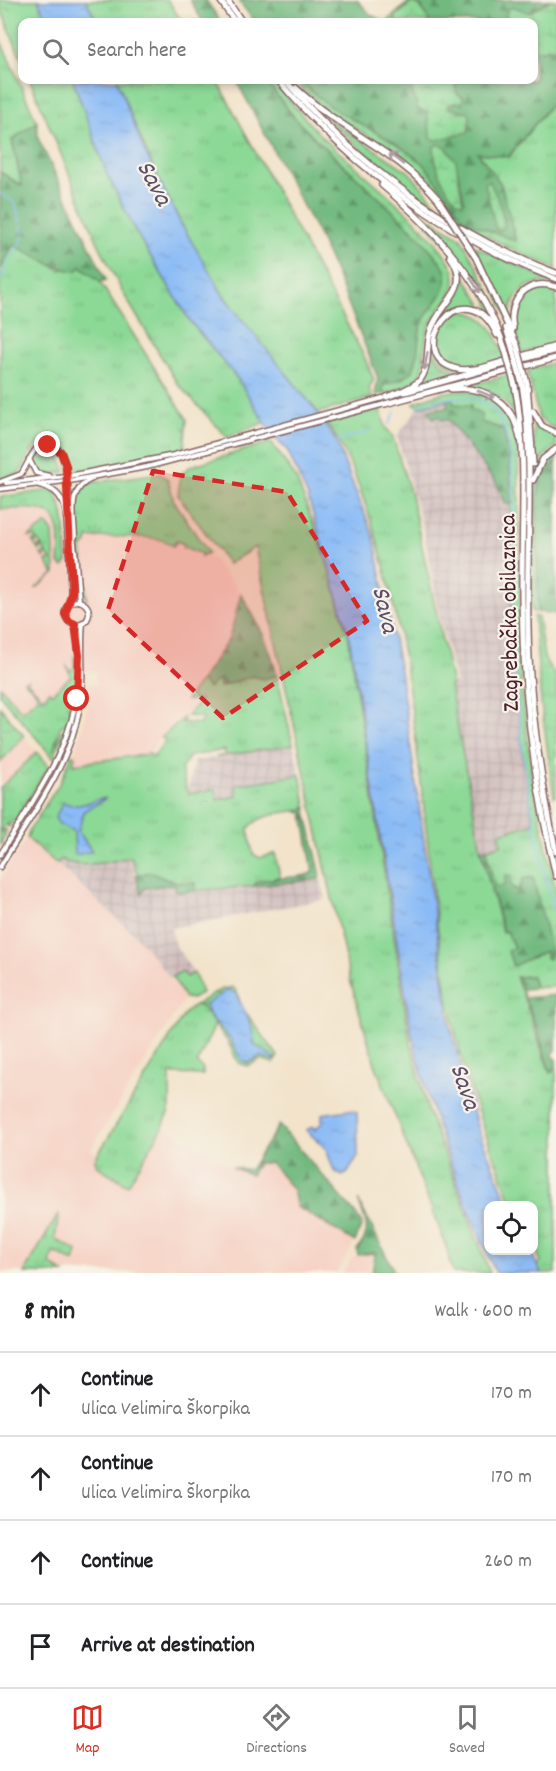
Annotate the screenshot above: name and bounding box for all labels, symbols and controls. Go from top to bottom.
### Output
search box [18,18,538,84]
icon: search [39,35,72,68]
text: Search here [87,36,186,67]
one-way arrow [388,153,404,166]
water label: Sava [126,154,181,215]
one-way arrow [470,276,482,293]
one-way arrow [420,351,431,370]
one-way arrow [476,389,494,400]
route end [34,431,60,457]
street label: Zagrebačka obilaznica [492,513,530,712]
water label: Sava [360,583,407,638]
route start [63,685,89,711]
water label: Sava [439,1059,489,1117]
map controls [484,1201,538,1255]
button: locate [484,1201,538,1255]
text: 8 min [24,1294,75,1331]
text: Walk · 600 m [435,1298,532,1326]
text: Continue [81,1365,153,1396]
icon: ahead [24,1378,57,1411]
text: 170 m [491,1380,532,1408]
text: Ulica Velimira Škorpika [81,1396,250,1424]
text: Continue [81,1449,153,1480]
icon: ahead [24,1462,57,1495]
text: 170 m [491,1464,532,1492]
text: Ulica Velimira Škorpika [81,1480,250,1508]
icon: ahead [24,1546,57,1579]
text: Continue [81,1547,153,1578]
text: 260 m [484,1548,532,1576]
icon: arrive [24,1630,57,1663]
text: Arrive at destination [81,1631,255,1662]
tab: Map [71,1701,104,1760]
tab: Directions [246,1701,307,1760]
tab: Saved [449,1701,485,1760]

